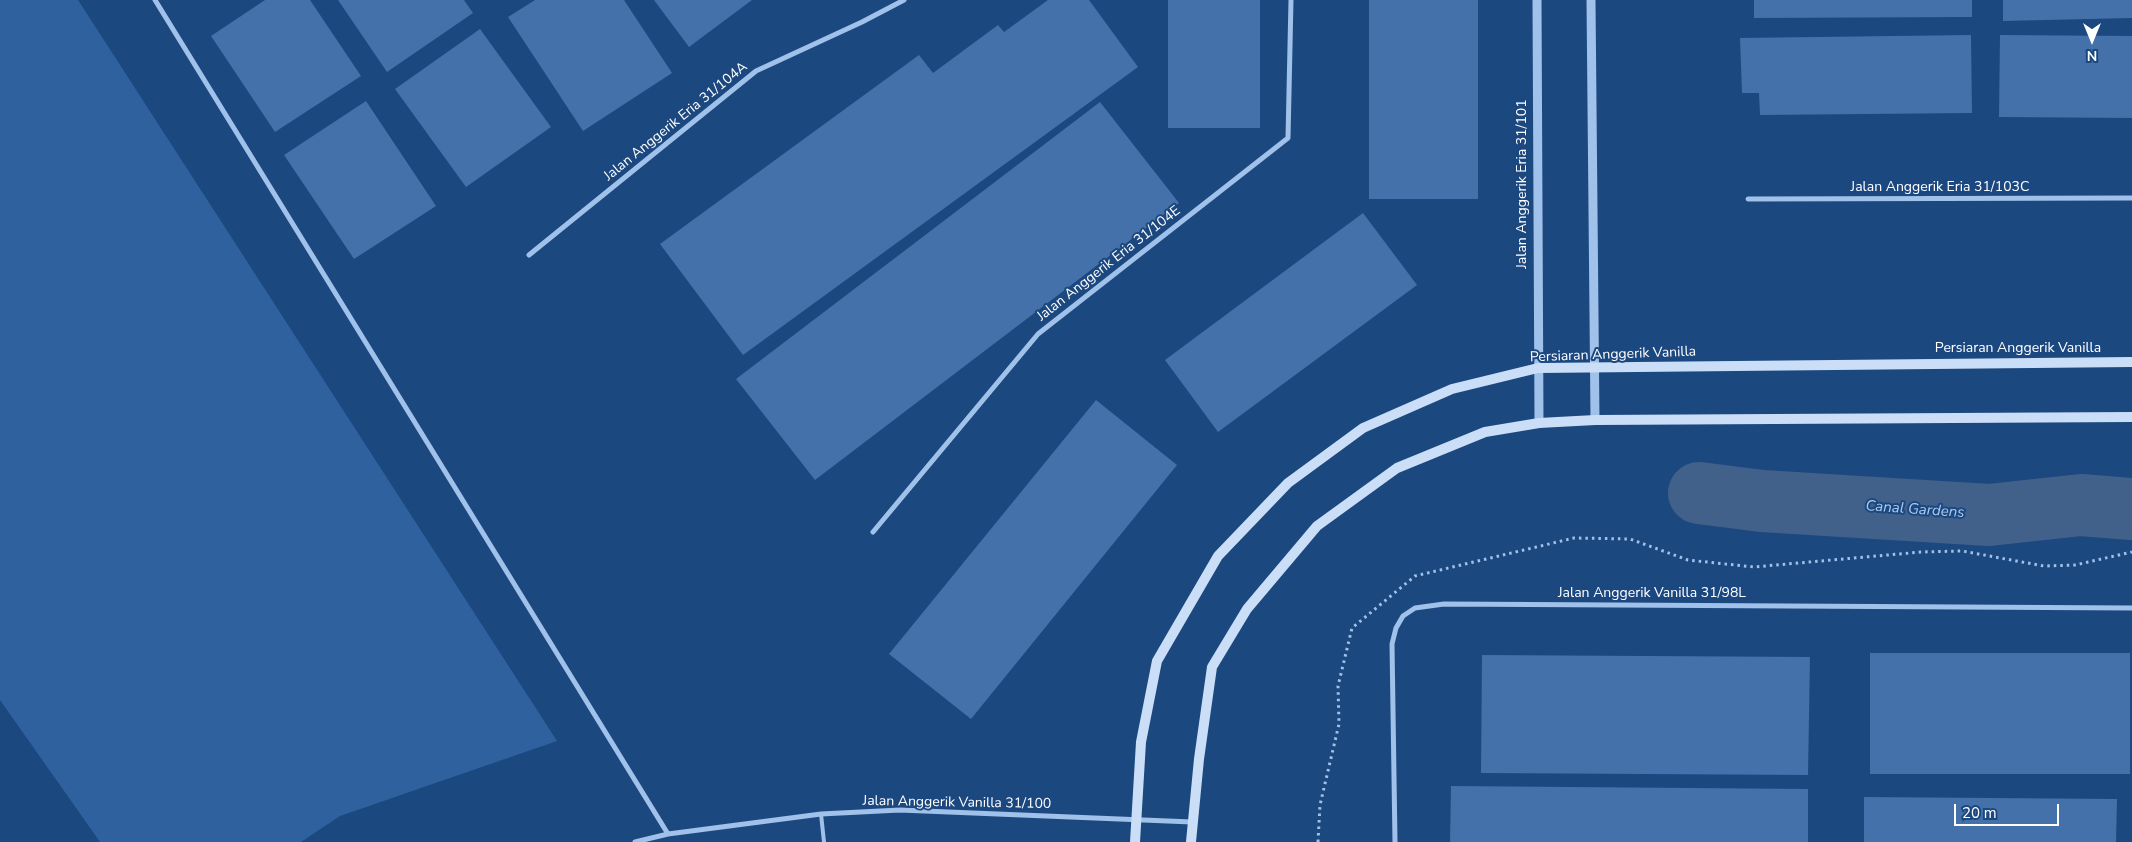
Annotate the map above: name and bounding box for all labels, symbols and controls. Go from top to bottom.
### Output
north arrow [2067,15,2117,65]
text: N [2087,46,2097,65]
street label: Jalan Anggerik Eria 31/104A [601,59,751,185]
street label: Jalan Anggerik Eria 31/101 [1515,99,1531,269]
street label: Jalan Anggerik Eria 31/103C [1851,180,2029,196]
street label: Jalan Anggerik Eria 31/104E [1034,203,1184,325]
street label: Persiaran Anggerik Vanilla [1935,341,2101,357]
street label: Persiaran Anggerik Vanilla [1530,344,1696,366]
water label: Canal Gardens [1865,498,1965,522]
street label: Jalan Anggerik Vanilla 31/98L [1558,586,1746,602]
street label: Jalan Anggerik Vanilla 31/100 [863,793,1051,813]
scale bar [1957,794,2062,826]
text: 20 m [1962,803,1997,823]

